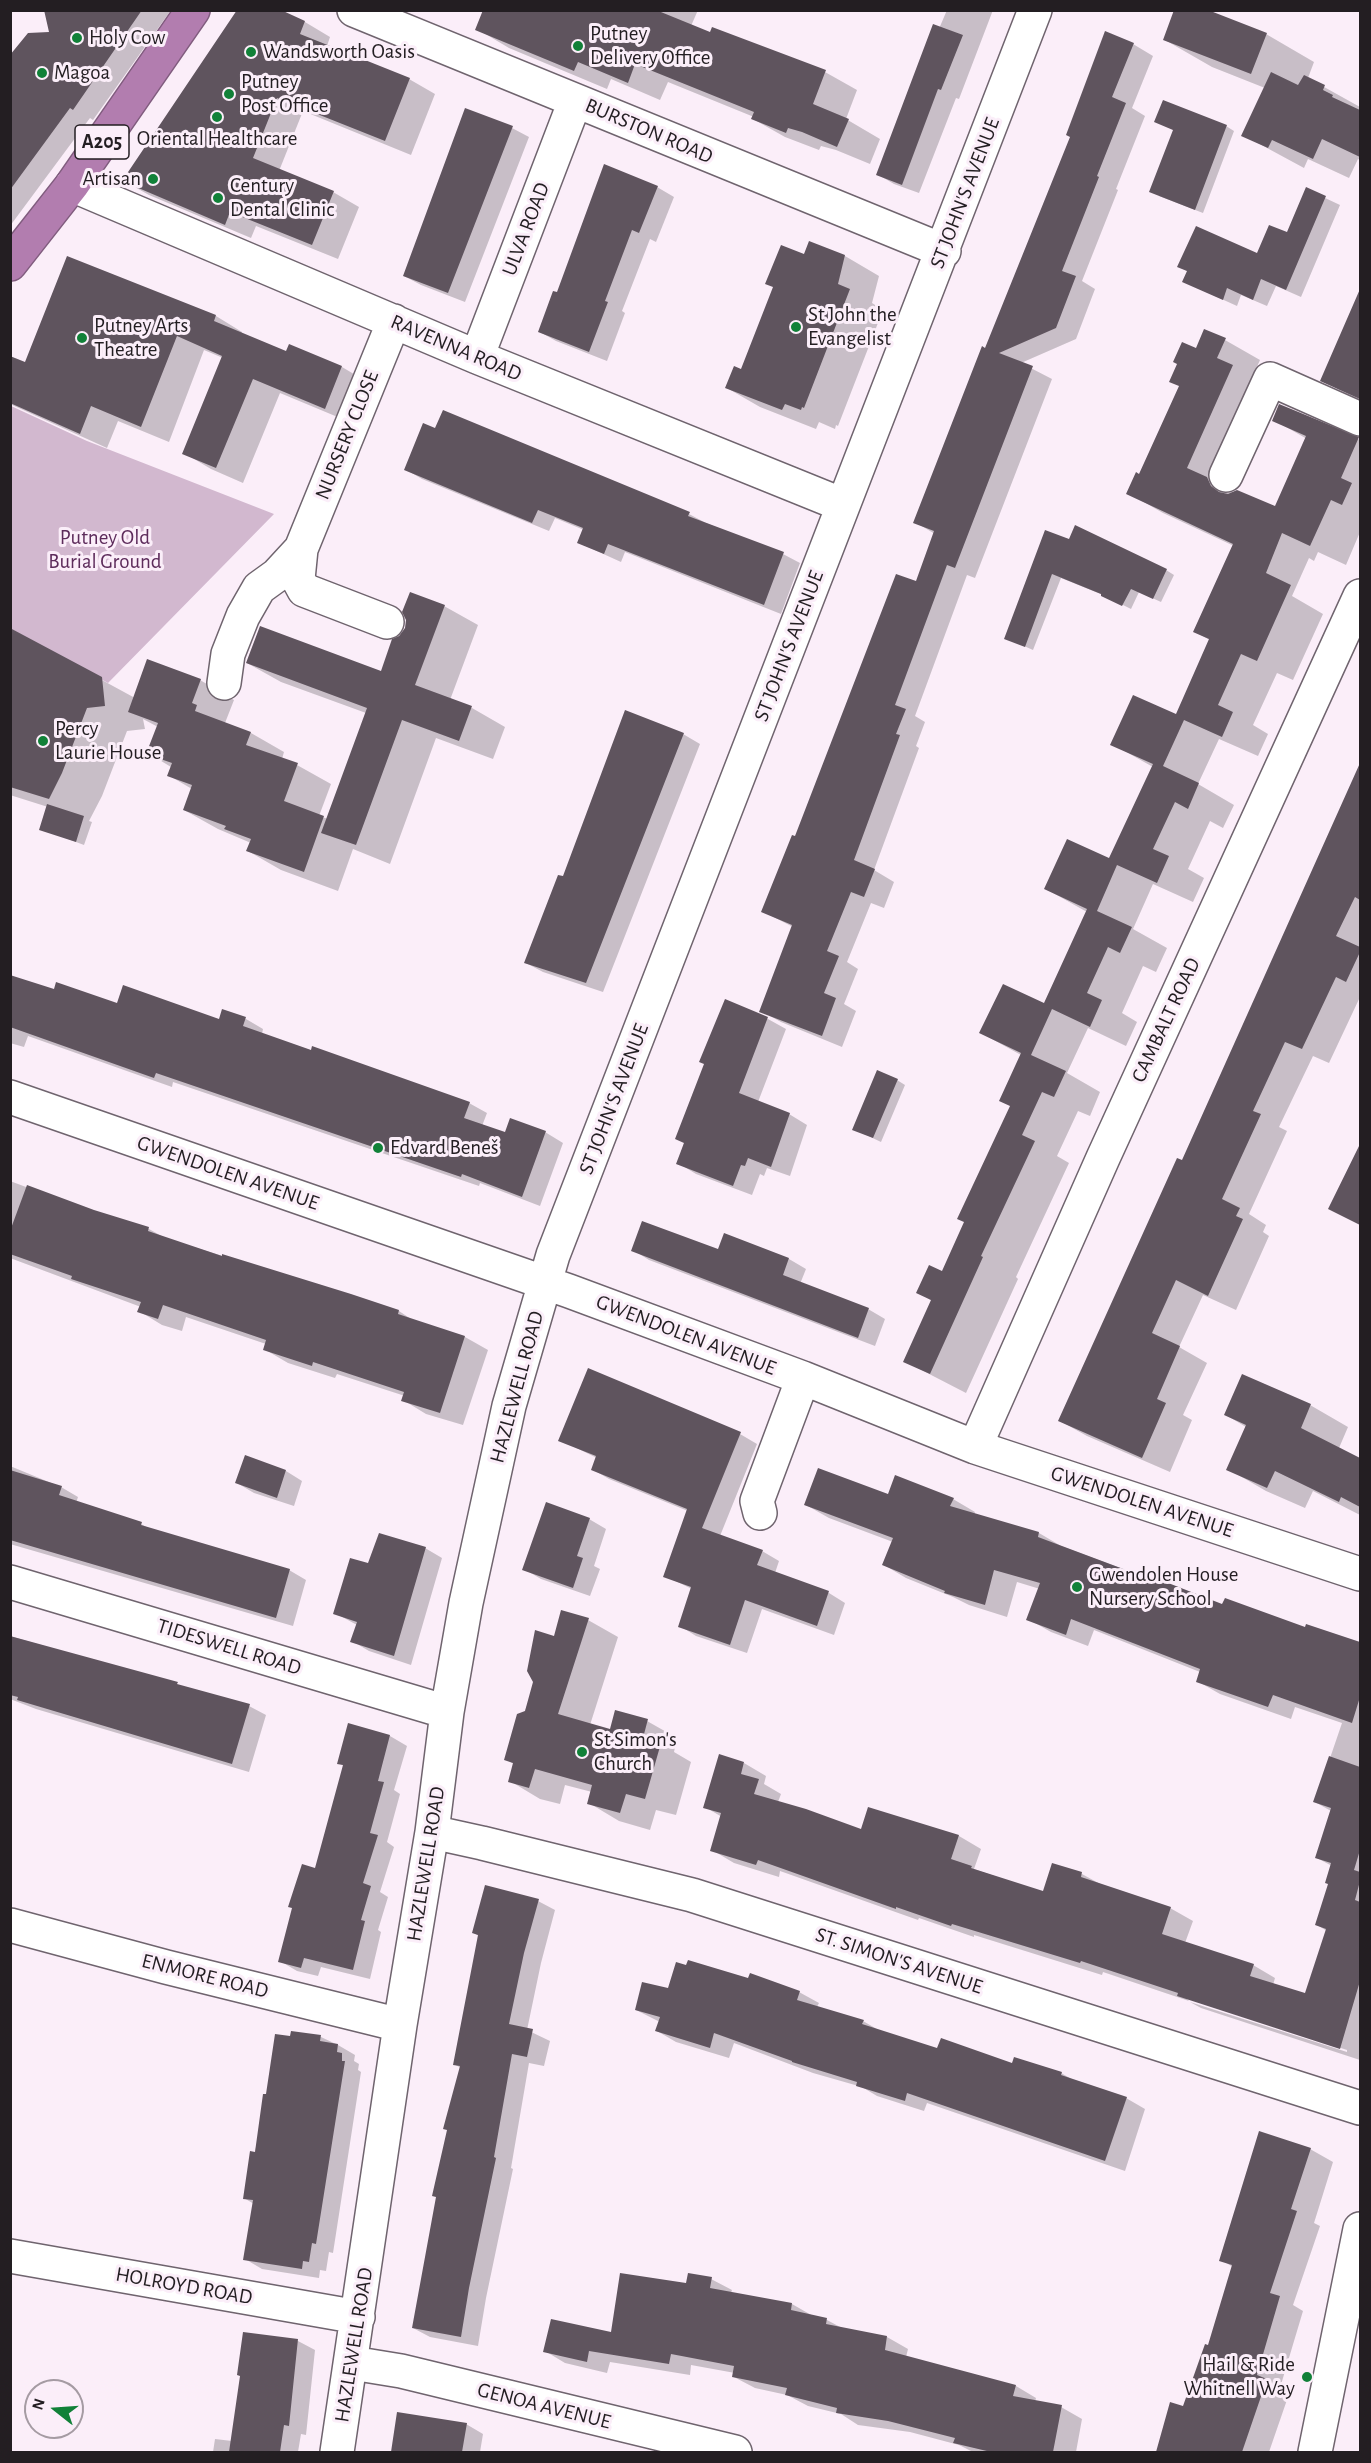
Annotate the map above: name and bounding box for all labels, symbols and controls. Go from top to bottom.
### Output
place label: Putney Delivery Office [590,21,710,71]
place label: Holy Cow [89,25,166,51]
marker: Holy Cow [70,31,84,45]
place label: Wandsworth Oasis [263,39,415,65]
marker: Putney Delivery Office [571,39,585,53]
marker: Wandsworth Oasis [244,45,258,59]
place label: Magoa [54,60,110,86]
marker: Magoa [35,66,49,80]
place label: Putney Post Office [241,69,328,119]
marker: Putney Post Office [222,87,236,101]
street label: BURSTON ROAD [581,93,717,169]
marker: Oriental Healthcare [210,110,224,124]
street label: ST JOHN'S AVENUE [925,114,1005,272]
road number: A205 [75,125,129,159]
place label: Oriental Healthcare [137,126,297,152]
place label: Artisan [82,166,141,192]
marker: Artisan [146,172,160,186]
place label: Century Dental Clinic [230,173,334,223]
street label: ULVA ROAD [497,179,555,279]
marker: Century Dental Clinic [211,191,225,205]
place label: St John the Evangelist [808,302,897,352]
street label: RAVENNA ROAD [387,309,525,387]
place label: Putney Arts Theatre [94,313,188,363]
marker: St John the Evangelist [789,320,803,334]
marker: Putney Arts Theatre [75,331,89,345]
street label: NURSERY CLOSE [310,367,384,503]
park label: Putney Old Burial Ground [48,525,162,575]
street label: ST JOHN'S AVENUE [749,567,829,725]
place label: Percy Laurie House [55,716,161,766]
marker: Percy Laurie House [36,734,50,748]
street label: CAMBALT ROAD [1126,954,1206,1086]
street label: ST JOHN'S AVENUE [574,1020,654,1178]
street label: GWENDOLEN AVENUE [134,1130,322,1216]
place label: Edvard Beneš [390,1135,499,1161]
marker: Edvard Beneš [371,1141,385,1155]
street label: GWENDOLEN AVENUE [592,1289,780,1381]
street label: HAZLEWELL ROAD [485,1308,549,1466]
street label: GWENDOLEN AVENUE [1047,1461,1237,1543]
place label: Gwendolen House Nursery School [1089,1562,1238,1612]
marker: Gwendolen House Nursery School [1070,1580,1084,1594]
street label: TIDESWELL ROAD [154,1613,304,1681]
place label: St Simon's Church [594,1727,677,1777]
marker: St Simon's Church [575,1745,589,1759]
street label: HAZLEWELL ROAD [401,1785,451,1943]
street label: ST. SIMON'S AVENUE [812,1922,986,2000]
street label: ENMORE ROAD [139,1948,271,2004]
street label: HOLROYD ROAD [114,2262,254,2310]
street label: HAZLEWELL ROAD [329,2266,379,2424]
place label: Hail & Ride Whitnell Way [1183,2352,1295,2402]
marker: Hail & Ride Whitnell Way [1300,2370,1314,2384]
street label: GENOA AVENUE [475,2377,613,2435]
north arrow [24,2379,84,2439]
text: N [29,2397,48,2412]

